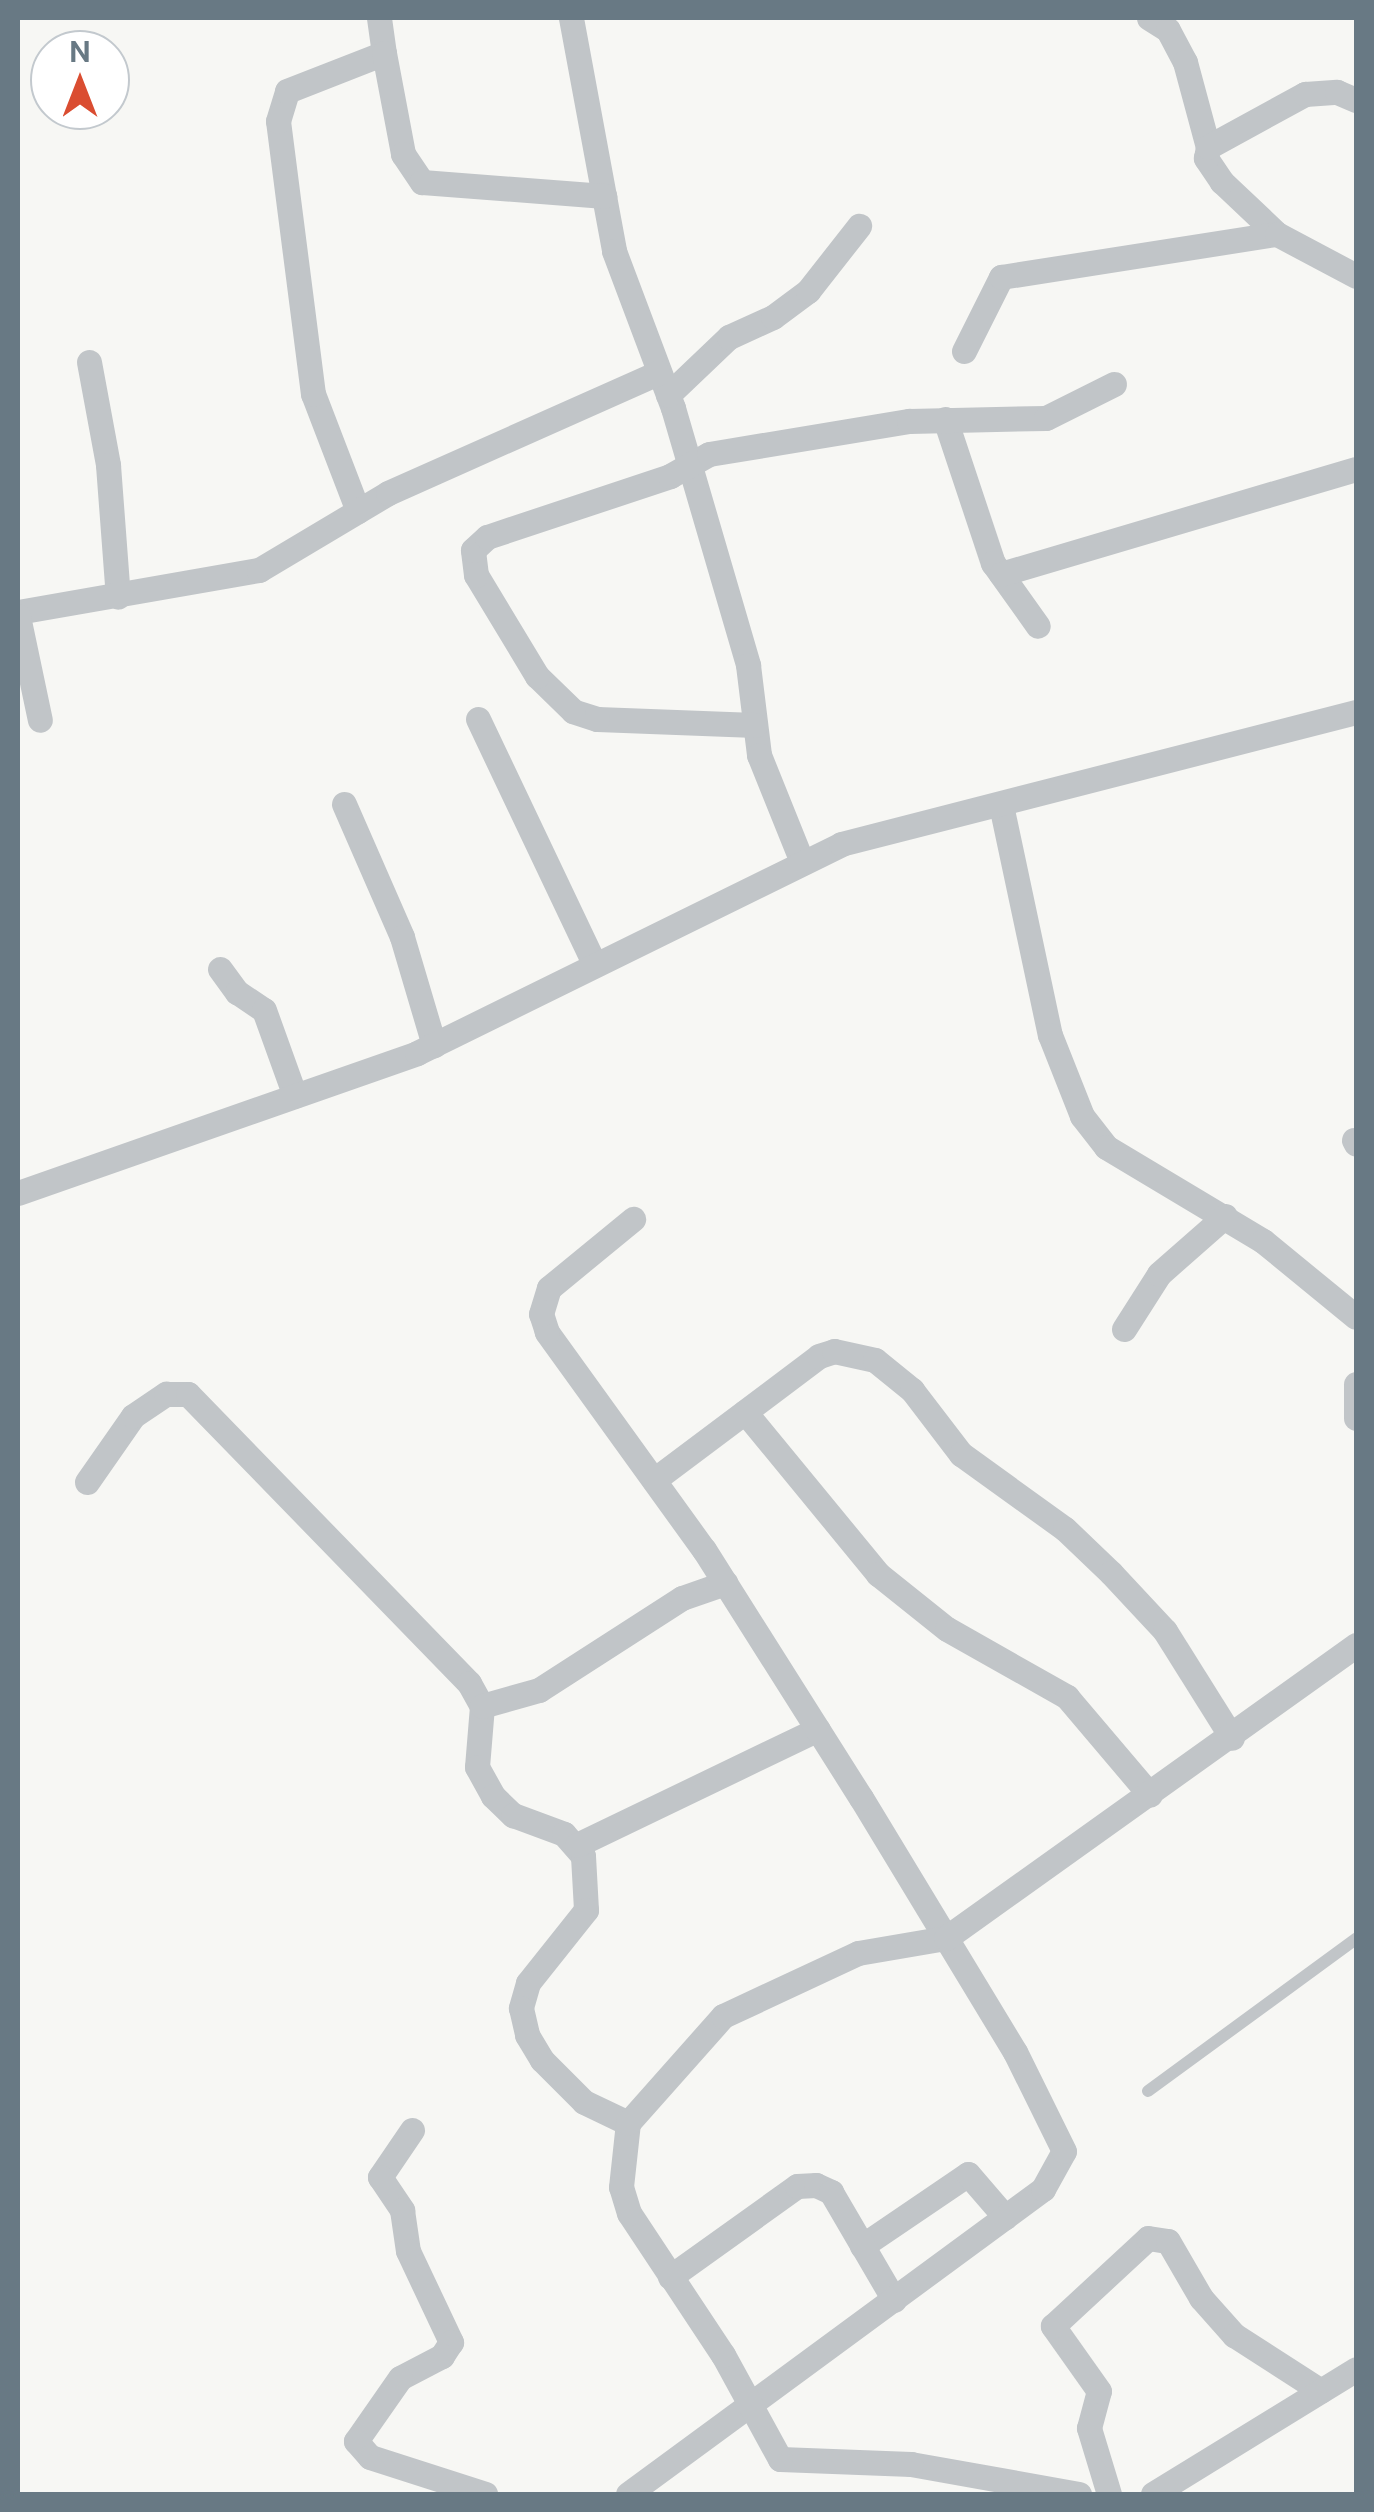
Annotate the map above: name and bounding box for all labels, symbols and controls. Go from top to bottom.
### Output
north arrow [30,30,130,130]
text: N [69,35,91,68]

